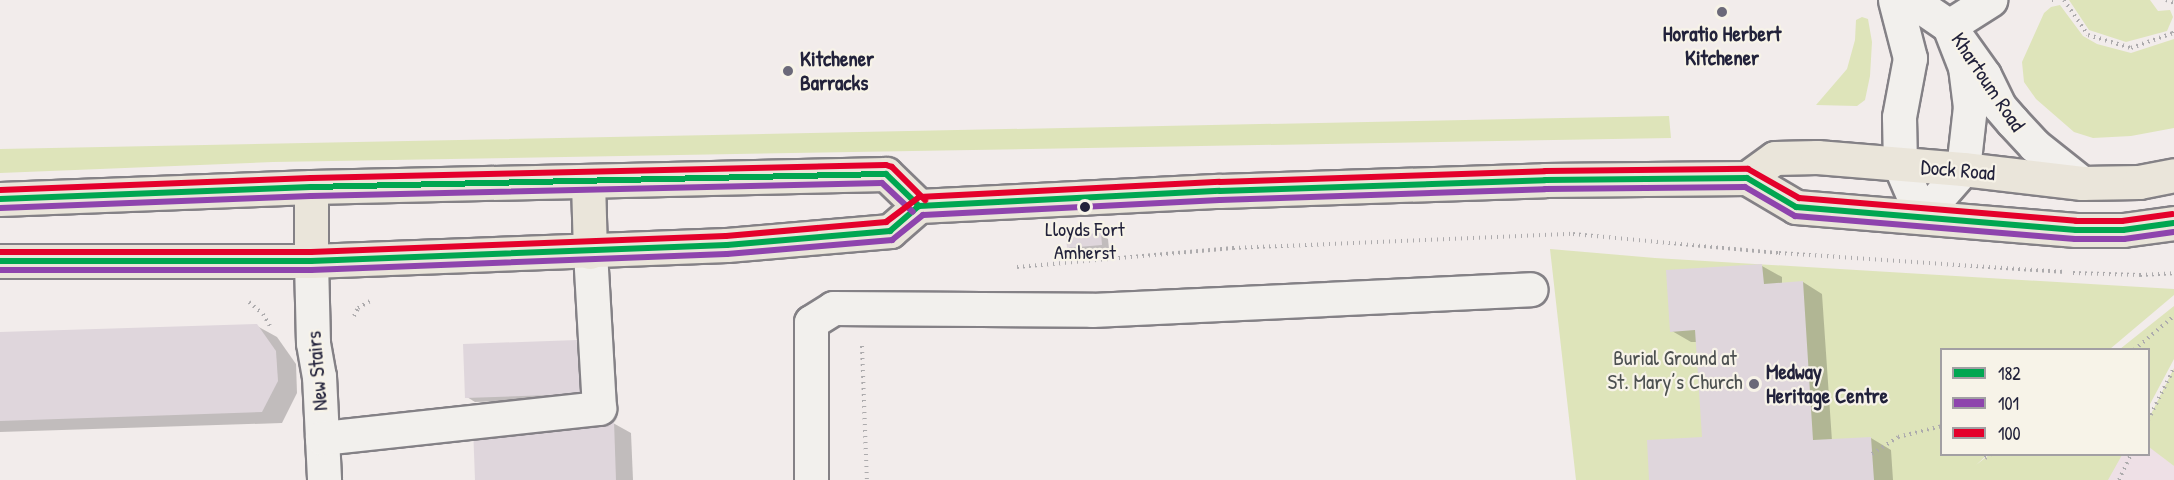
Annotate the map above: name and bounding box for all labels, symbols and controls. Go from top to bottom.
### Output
marker: Horatio Herbert Kitchener [1715,5,1729,19]
place label: Horatio Herbert Kitchener [1663,21,1781,71]
street label: Khartoum Road [1946,28,2030,136]
place label: Kitchener Barracks [800,46,874,96]
marker: Kitchener Barracks [781,64,795,78]
street label: Dock Road [1920,154,1996,186]
marker: Lloyds Fort Amherst [1079,201,1091,213]
place label: Lloyds Fort Amherst [1045,216,1125,263]
street label: New Stairs [301,330,333,412]
park label: Burial Ground at St. Mary’s Church [1607,345,1743,395]
legend [1940,348,2150,456]
place label: Medway Heritage Centre [1766,359,1888,409]
text: 182 [1998,361,2021,386]
marker: Medway Heritage Centre [1747,377,1761,391]
text: 101 [1998,391,2019,416]
text: 100 [1998,421,2021,446]

